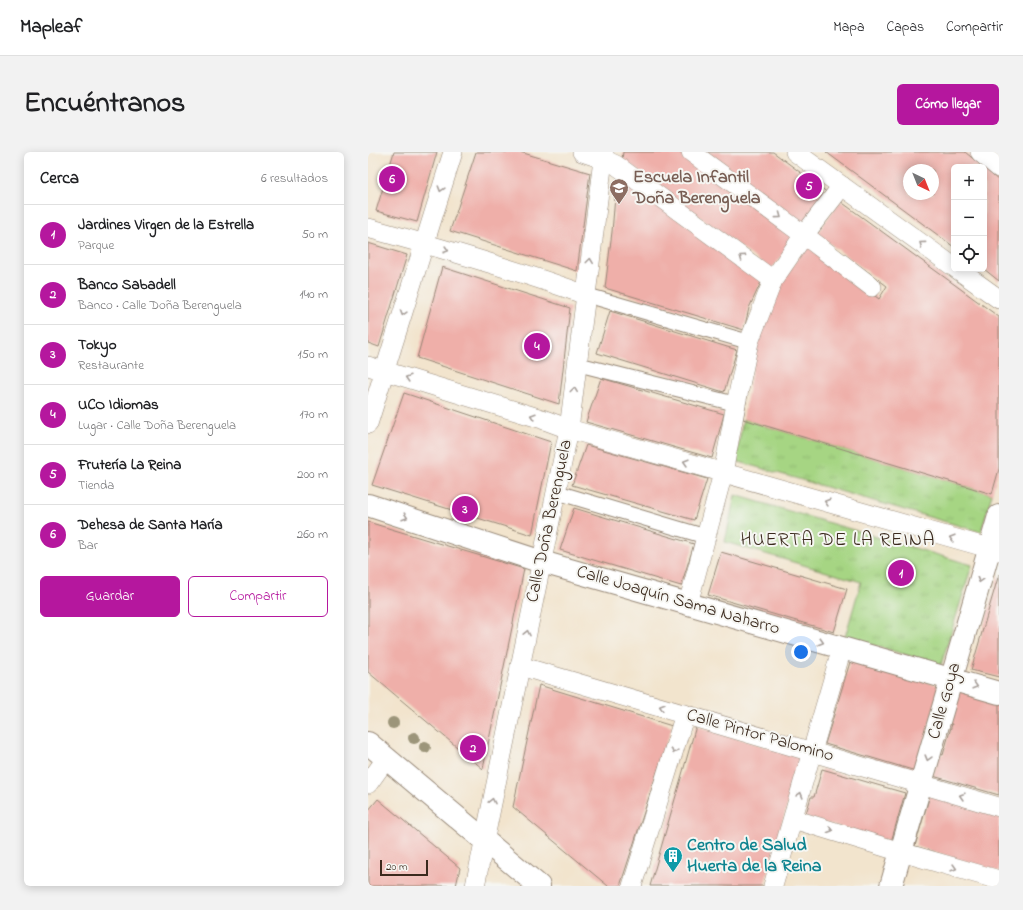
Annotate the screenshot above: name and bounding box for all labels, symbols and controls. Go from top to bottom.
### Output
text: Mapleaf [20,14,82,41]
text: Mapa [833,17,865,38]
text: Capas [887,17,924,38]
text: Compartir [946,17,1003,38]
text: Encuéntranos [24,84,185,125]
button: Cómo llegar [897,84,999,125]
pin: 6 [379,164,405,194]
north arrow [903,164,939,200]
map controls [951,164,987,272]
button: + [951,164,987,200]
place label: Escuela Infantil Doña Berenguela [632,165,761,213]
text: Cerca [40,166,79,191]
text: 6 resultados [261,169,328,188]
pin: 5 [796,171,822,201]
school or university icon: Escuela Infantil Doña Berenguela [608,177,630,205]
one-way arrow [437,186,446,193]
button: − [951,200,987,236]
one-way arrow [774,211,781,218]
text: Jardines Virgen de la Estrella [78,214,254,236]
text: 1 [51,225,55,244]
text: 50 m [302,225,328,244]
text: Parque [78,236,114,255]
button: locate [951,236,987,272]
one-way arrow [920,242,927,249]
one-way arrow [442,245,449,254]
one-way arrow [739,254,746,262]
one-way arrow [585,258,594,264]
text: Banco Sabadell [78,274,176,296]
text: 2 [50,285,56,304]
text: 140 m [300,285,328,304]
text: Banco · Calle Doña Berenguela [78,296,242,315]
one-way arrow [399,310,408,317]
pin: 4 [524,331,550,361]
text: Tokyo [78,334,117,356]
text: 3 [50,345,56,364]
text: 150 m [297,345,328,364]
text: Restaurante [78,356,144,375]
one-way arrow [405,374,412,383]
one-way arrow [569,387,578,393]
text: UCO Idiomas [78,394,159,416]
text: 4 [50,405,56,424]
text: 170 m [300,405,328,424]
one-way arrow [529,412,536,421]
text: Lugar · Calle Doña Berenguela [78,416,236,435]
street label: Calle Doña Berenguela [520,437,581,605]
text: Frutería La Reina [78,454,181,476]
one-way arrow [683,458,690,467]
text: 5 [49,465,57,484]
text: 200 m [297,465,328,484]
text: Tienda [78,476,114,495]
pin: 3 [452,494,478,524]
one-way arrow [824,499,830,507]
one-way arrow [401,512,408,521]
text: Dehesa de Santa María [78,514,223,536]
text: 6 [50,525,56,544]
text: 260 m [297,525,328,544]
district label: HUERTA DE LA REINA [740,527,936,554]
one-way arrow [949,534,956,543]
text: Bar [78,536,98,555]
pin: 1 [888,558,914,588]
street label: Calle Joaquín Sama Naharro [573,559,783,643]
button: Guardar [40,576,180,617]
button: Compartir [188,576,328,617]
one-way arrow [976,576,985,583]
one-way arrow [522,630,531,636]
one-way arrow [818,637,825,646]
your location [791,642,811,662]
street label: Calle Goya [922,660,968,742]
one-way arrow [972,682,978,690]
one-way arrow [659,703,666,712]
street label: Calle Pintor Palomino [683,703,837,769]
pin: 2 [460,733,486,763]
one-way arrow [670,748,679,755]
one-way arrow [924,754,933,761]
one-way arrow [795,791,804,798]
one-way arrow [958,792,965,801]
one-way arrow [487,798,495,805]
one-way arrow [826,825,833,834]
place label: Centro de Salud Huerta de la Reina [687,833,822,880]
building icon: Centro de Salud Huerta de la Reina [662,845,684,873]
scale bar [380,858,428,877]
text: 20 m [386,859,408,875]
one-way arrow [951,863,958,872]

